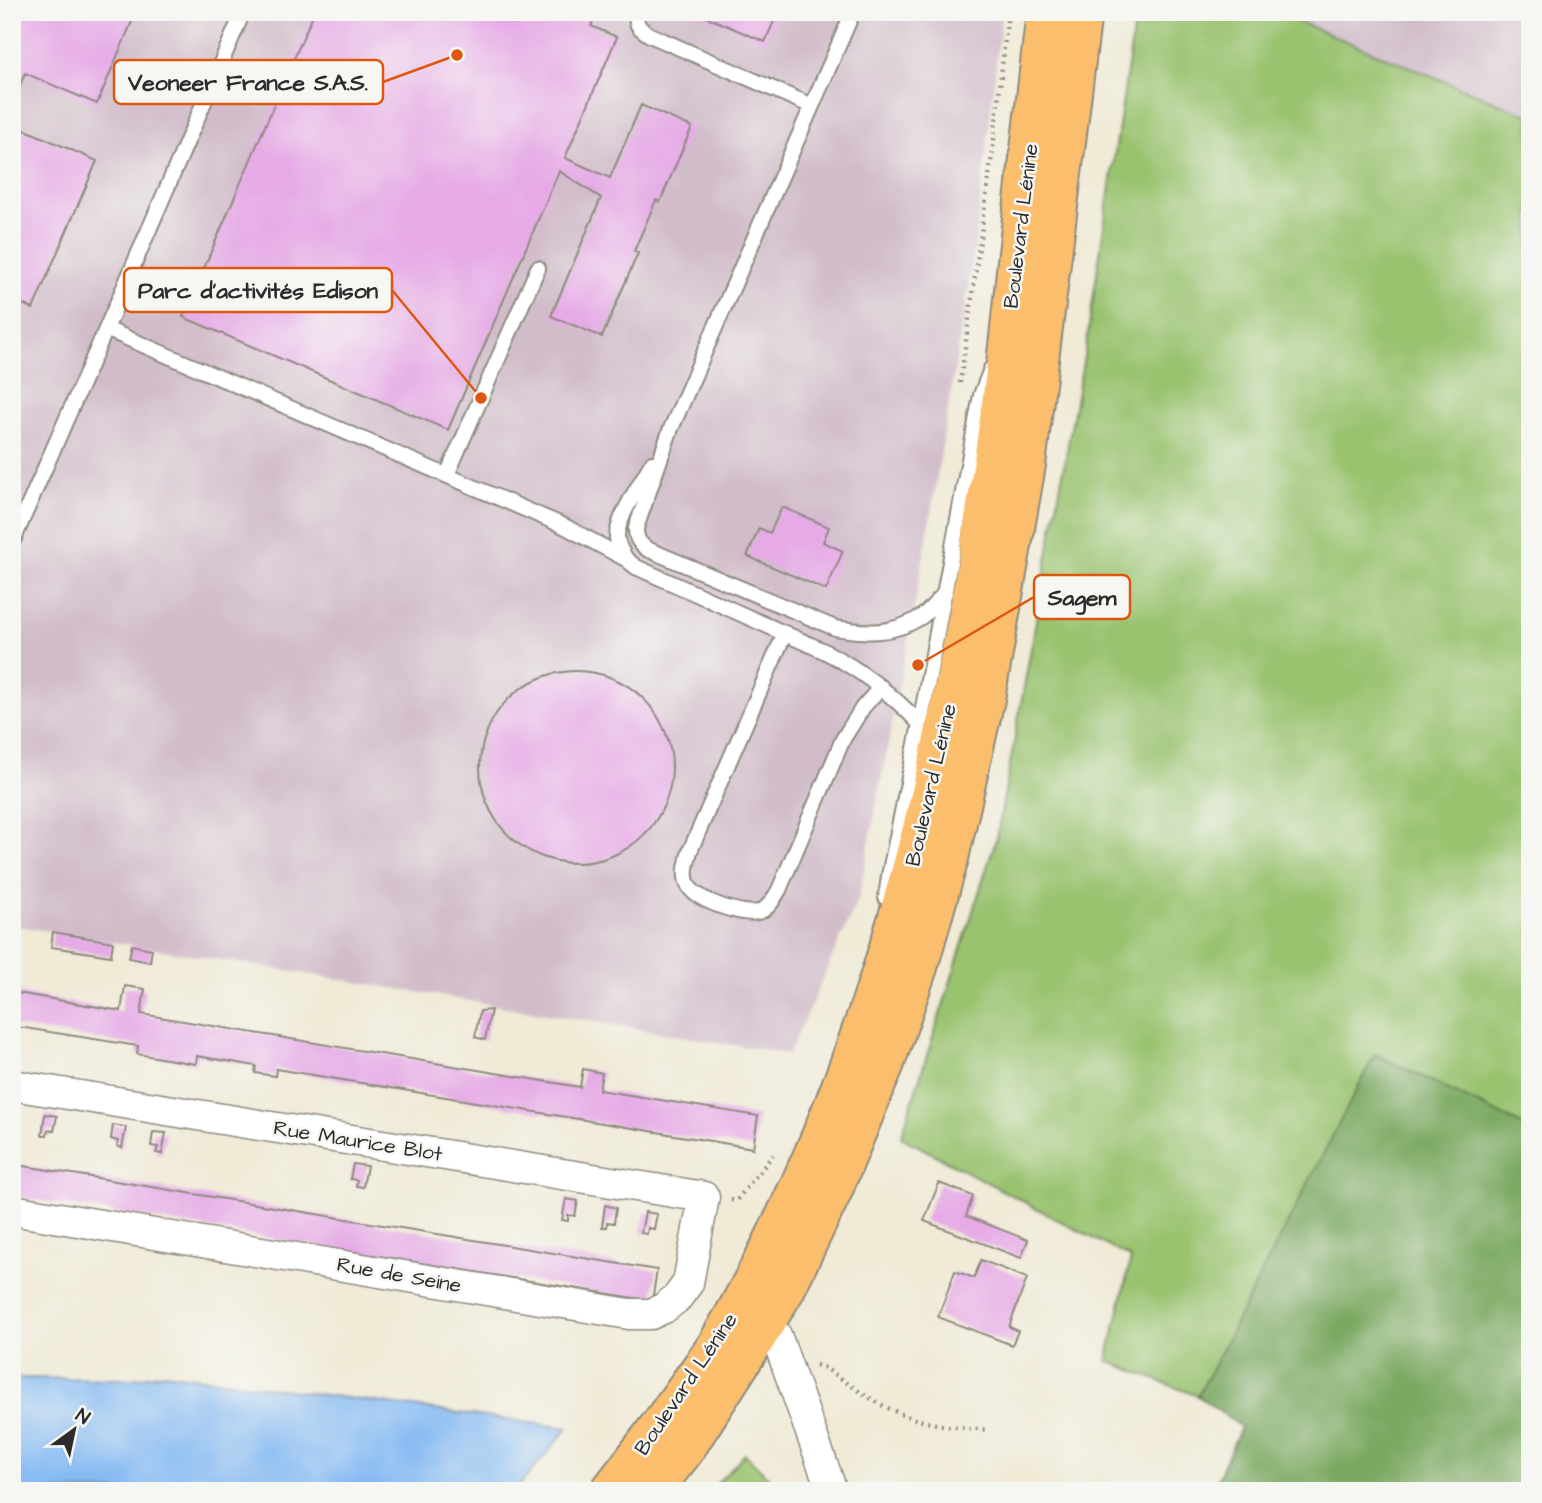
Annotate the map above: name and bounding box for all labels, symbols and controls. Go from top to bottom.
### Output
callout: Veoneer France S.A.S. [114,60,383,104]
text: Veoneer France S.A.S. [127,67,368,99]
street label: Boulevard Lénine [997,142,1045,310]
callout: Parc d'activités Edison [124,268,392,312]
text: Parc d'activités Edison [138,275,379,307]
callout: Sagem [1034,575,1130,619]
text: Sagem [1047,582,1117,615]
street label: Boulevard Lénine [898,701,964,869]
street label: Rue Maurice Blot [272,1113,445,1169]
street label: Rue de Seine [335,1250,463,1300]
street label: Boulevard Lénine [628,1307,744,1461]
north arrow [38,1394,108,1464]
text: N [70,1402,95,1432]

